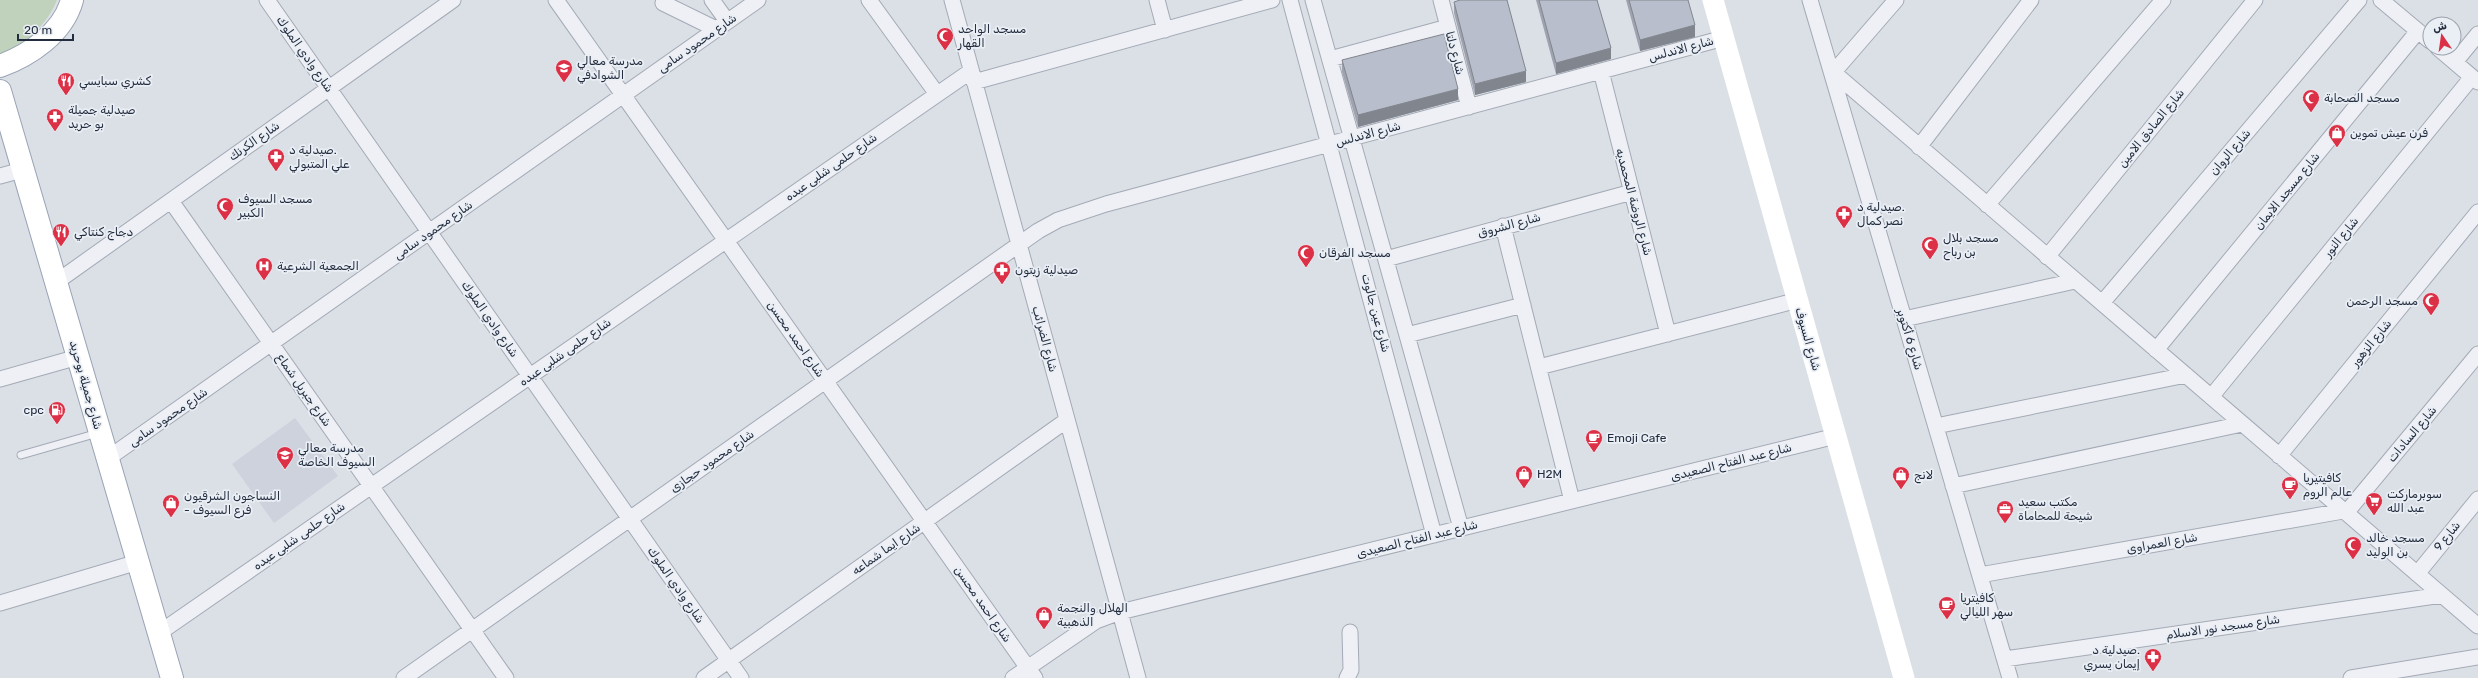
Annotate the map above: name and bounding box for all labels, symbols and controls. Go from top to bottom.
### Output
street label: شارع محمود سامى [655,11,740,77]
street label: شارع وادي الملوك [272,13,336,96]
scale bar [18,16,73,42]
north arrow [2422,16,2462,56]
text: ش [2432,19,2448,35]
place label: مسجد الواحد القهار [957,22,1027,51]
text: 20 m [24,23,52,37]
mosque icon: مسجد الواحد القهار [935,26,955,51]
street label: شارع دلتا [1441,30,1468,77]
street label: شارع الاندلس [1647,34,1716,66]
place label: مدرسة معالي الشوادفي [577,54,643,84]
school or university icon: مدرسة معالي الشوادفي [554,58,574,83]
restaurant icon: كشري سبايسي [56,71,76,96]
place label: كشري سبايسي [79,74,152,90]
street label: شارع الصادق الامين [2115,86,2189,171]
mosque icon: مسجد الصحابة [2301,88,2321,113]
place label: مسجد الصحابة [2324,91,2400,105]
place label: صيدلية جميلة بو حريد [68,103,135,132]
pharmacy icon: صيدلية جميلة بو حريد [45,107,65,132]
street label: شارع الكرنك [226,118,283,165]
street label: شارع الاندلس [1334,119,1403,151]
shop icon: فرن عيش تموين [2327,123,2347,148]
street label: شارع الروان [2207,126,2255,179]
place label: فرن عيش تموين [2350,126,2428,141]
street label: شارع حلمى شلبى عبده [782,130,881,206]
place label: صيدلية د. علي المتبولي [289,143,350,173]
pharmacy icon: صيدلية د. علي المتبولي [266,147,286,172]
street label: شارع الروضة المحمديه [1611,147,1655,258]
street label: شارع مسجد الايمان [2251,149,2324,234]
place label: مسجد السيوف الكبير [237,192,313,221]
mosque icon: مسجد السيوف الكبير [215,196,235,221]
street label: شارع محمود سامى [391,198,476,264]
place label: صيدلية د. نصر كمال [1857,200,1905,229]
pharmacy icon: صيدلية د. نصر كمال [1834,204,1854,229]
street label: شارع الشروق [1476,210,1543,242]
street label: شارع النور [2320,214,2363,262]
restaurant icon: دجاج كنتاكي [51,222,71,247]
place label: دجاج كنتاكي [74,225,134,241]
place label: مسجد بلال بن رباح [1943,231,1999,261]
mosque icon: مسجد بلال بن رباح [1920,235,1940,260]
mosque icon: مسجد الفرقان [1296,243,1316,268]
place label: مسجد الفرقان [1319,246,1391,261]
hospital icon: الجمعية الشرعية [254,256,274,281]
place label: الجمعية الشرعية [277,259,359,274]
pharmacy icon: صيدلية زيتون [992,260,1012,285]
place label: صيدلية زيتون [1015,263,1078,278]
street label: شارع عين جالوت [1357,272,1393,355]
street label: شارع وادي الملوك [457,278,521,361]
mosque icon: مسجد الرحمن [2421,291,2441,316]
place label: مسجد الرحمن [2346,294,2418,309]
street label: شارع احمد محسن [763,298,828,381]
street label: شارع الضرائب [1028,304,1061,374]
street label: شارع 6 أكتوبر [1892,305,1926,372]
street label: شارع السيوف [1790,306,1824,373]
street label: شارع حلمى شلبى عبده [516,315,615,391]
street label: شارع الزهور [2347,316,2396,371]
street label: شارع جميلة بوحريد [65,339,105,432]
street label: شارع جبريل شماع [272,351,334,430]
street label: شارع محمود سامى [126,385,211,451]
fuel station icon: cpc [47,400,67,425]
place label: cpc [24,403,44,417]
street label: شارع السادات [2384,403,2441,466]
street label: شارع محمود حجازى [667,427,758,497]
cafe icon: Emoji Cafe [1584,428,1604,453]
place label: Emoji Cafe [1607,431,1667,445]
street label: شارع عبد الفتاح الصعيدى [1669,440,1794,486]
place label: مدرسة معالي السيوف الخاصة [298,441,375,470]
school or university icon: مدرسة معالي السيوف الخاصة [275,445,295,470]
shop icon: H2M [1514,464,1534,489]
shop icon: لانج [1891,465,1911,490]
place label: H2M [1537,467,1562,481]
place label: لانج [1914,468,1933,484]
place label: كافيتيريا عالم الروم [2303,471,2353,501]
cafe icon: كافيتيريا عالم الروم [2280,475,2300,500]
place label: سوبرماركت عبد الله [2387,487,2442,515]
place label: النساجون الشرقيون - فرع السيوف [184,489,280,519]
supermarket icon: سوبرماركت عبد الله [2364,491,2384,516]
shop icon: النساجون الشرقيون - فرع السيوف [161,493,181,518]
place label: مكتب سعيد شيحة للمحاماة [2018,495,2093,523]
street label: شارع حلمى شلبى عبده [250,499,349,575]
office icon: مكتب سعيد شيحة للمحاماة [1995,499,2015,524]
street label: شارع عبد الفتاح الصعيدى [1355,517,1480,563]
street label: شارع 9 [2431,518,2465,555]
street label: شارع ايما شماعه [849,520,924,579]
street label: شارع العمراوى [2125,530,2199,558]
place label: مسجد خالد بن الوليد [2366,531,2425,560]
mosque icon: مسجد خالد بن الوليد [2343,535,2363,560]
street label: شارع وادي الملوك [643,544,707,627]
street label: شارع احمد محسن [950,563,1015,646]
place label: كافيتريا سهر الليالي [1960,591,2013,621]
cafe icon: كافيتريا سهر الليالي [1937,595,1957,620]
place label: الهلال والنجمة الذهبية [1057,601,1128,629]
shop icon: الهلال والنجمة الذهبية [1034,605,1054,630]
street label: شارع مسجد نور الاسلام [2165,612,2281,644]
place label: صيدلية د. إيمان يسري [2084,643,2140,672]
pharmacy icon: صيدلية د. إيمان يسري [2143,647,2163,672]

